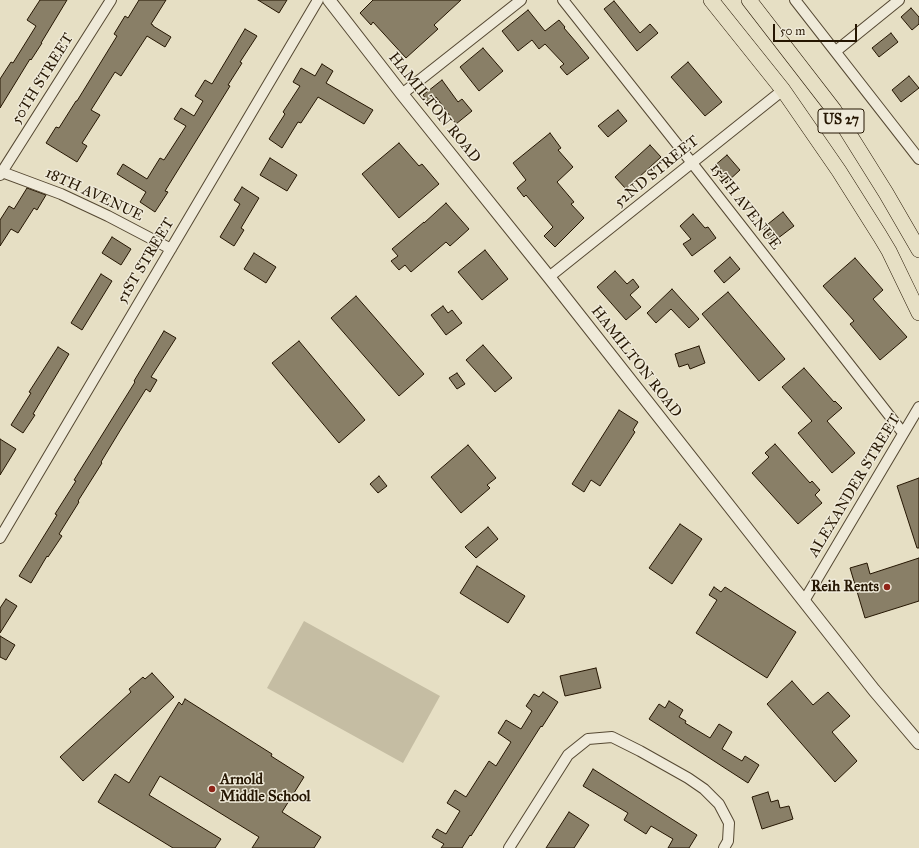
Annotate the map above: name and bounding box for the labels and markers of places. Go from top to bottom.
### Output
place label: Reih Rents [811,578,879,596]
marker: Reih Rents [882,582,892,592]
place label: Arnold Middle School [220,771,311,806]
marker: Arnold Middle School [207,784,217,794]

